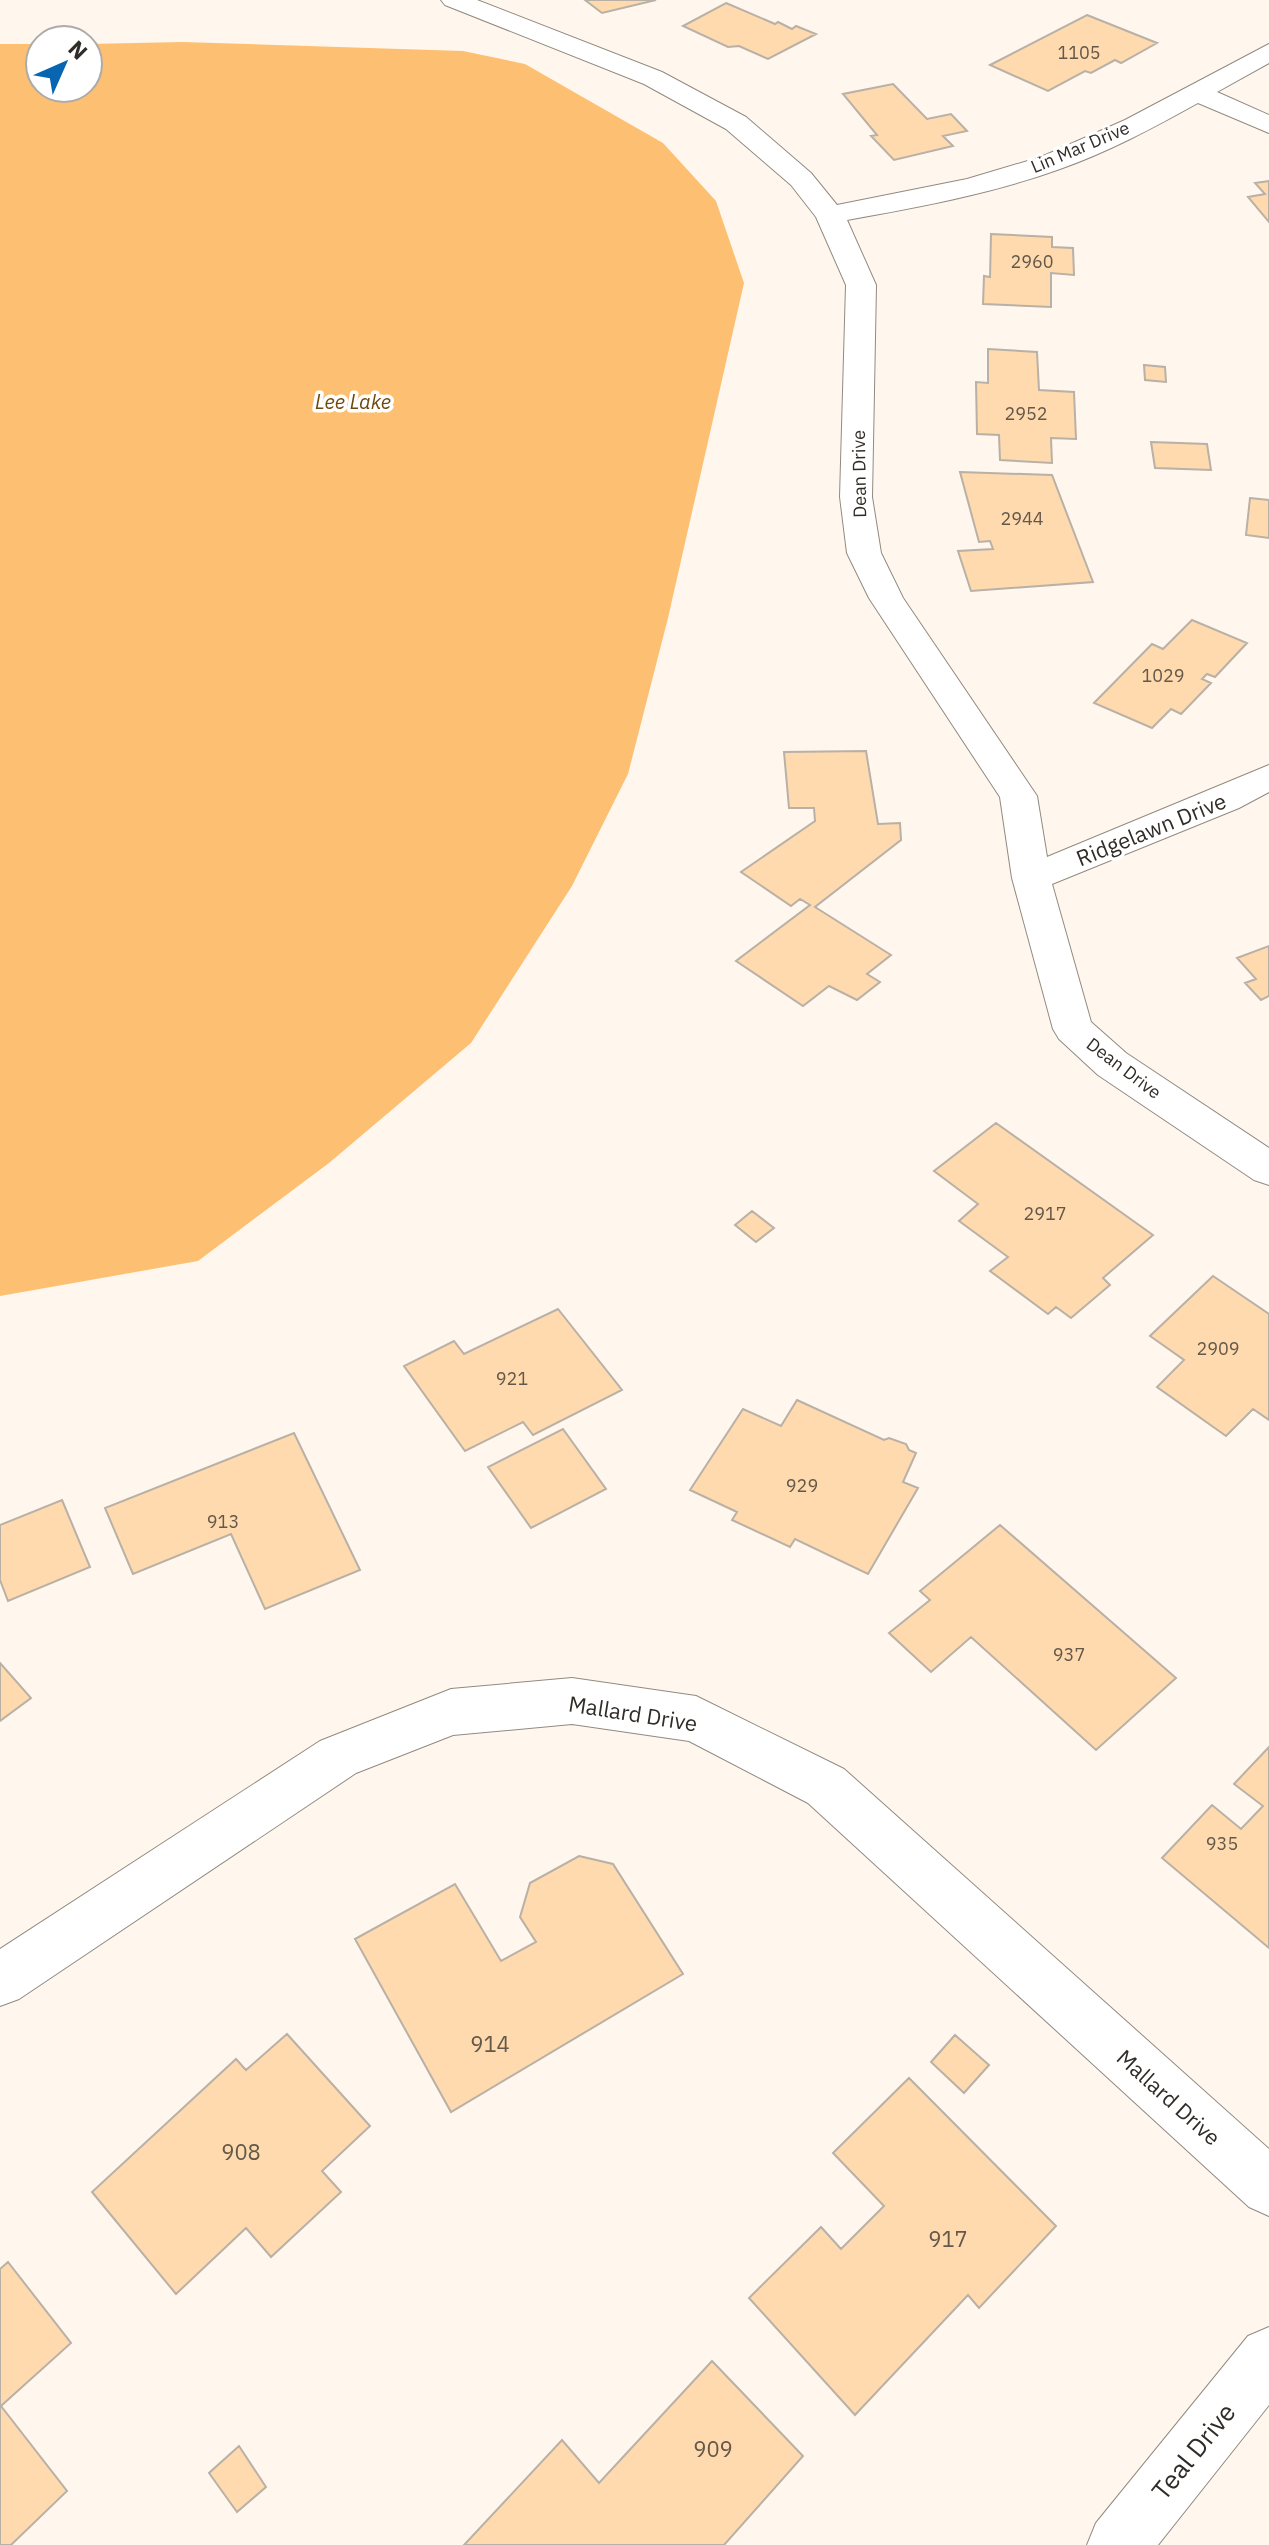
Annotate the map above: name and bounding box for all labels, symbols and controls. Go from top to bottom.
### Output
north arrow [24,24,104,104]
text: N [63,34,94,65]
house number: 1105 [1057,41,1101,64]
street label: Lin Mar Drive [1027,116,1133,178]
house number: 2960 [1010,250,1054,273]
water label: Lee Lake [315,388,391,415]
house number: 2952 [1004,402,1048,425]
street label: Dean Drive [847,430,871,518]
house number: 2944 [1000,507,1044,530]
house number: 1029 [1141,664,1185,687]
street label: Ridgelawn Drive [1072,786,1230,872]
street label: Dean Drive [1082,1032,1166,1104]
house number: 2917 [1023,1202,1067,1225]
house number: 2909 [1196,1337,1240,1360]
house number: 921 [496,1367,528,1390]
house number: 929 [786,1474,818,1497]
house number: 913 [207,1510,239,1533]
house number: 937 [1053,1643,1085,1666]
street label: Mallard Drive [566,1688,700,1738]
house number: 935 [1206,1832,1238,1855]
house number: 914 [470,2029,510,2058]
street label: Mallard Drive [1111,2043,1227,2151]
house number: 908 [221,2137,261,2166]
house number: 917 [928,2224,968,2253]
street label: Teal Drive [1144,2396,1242,2506]
house number: 909 [693,2434,733,2463]

